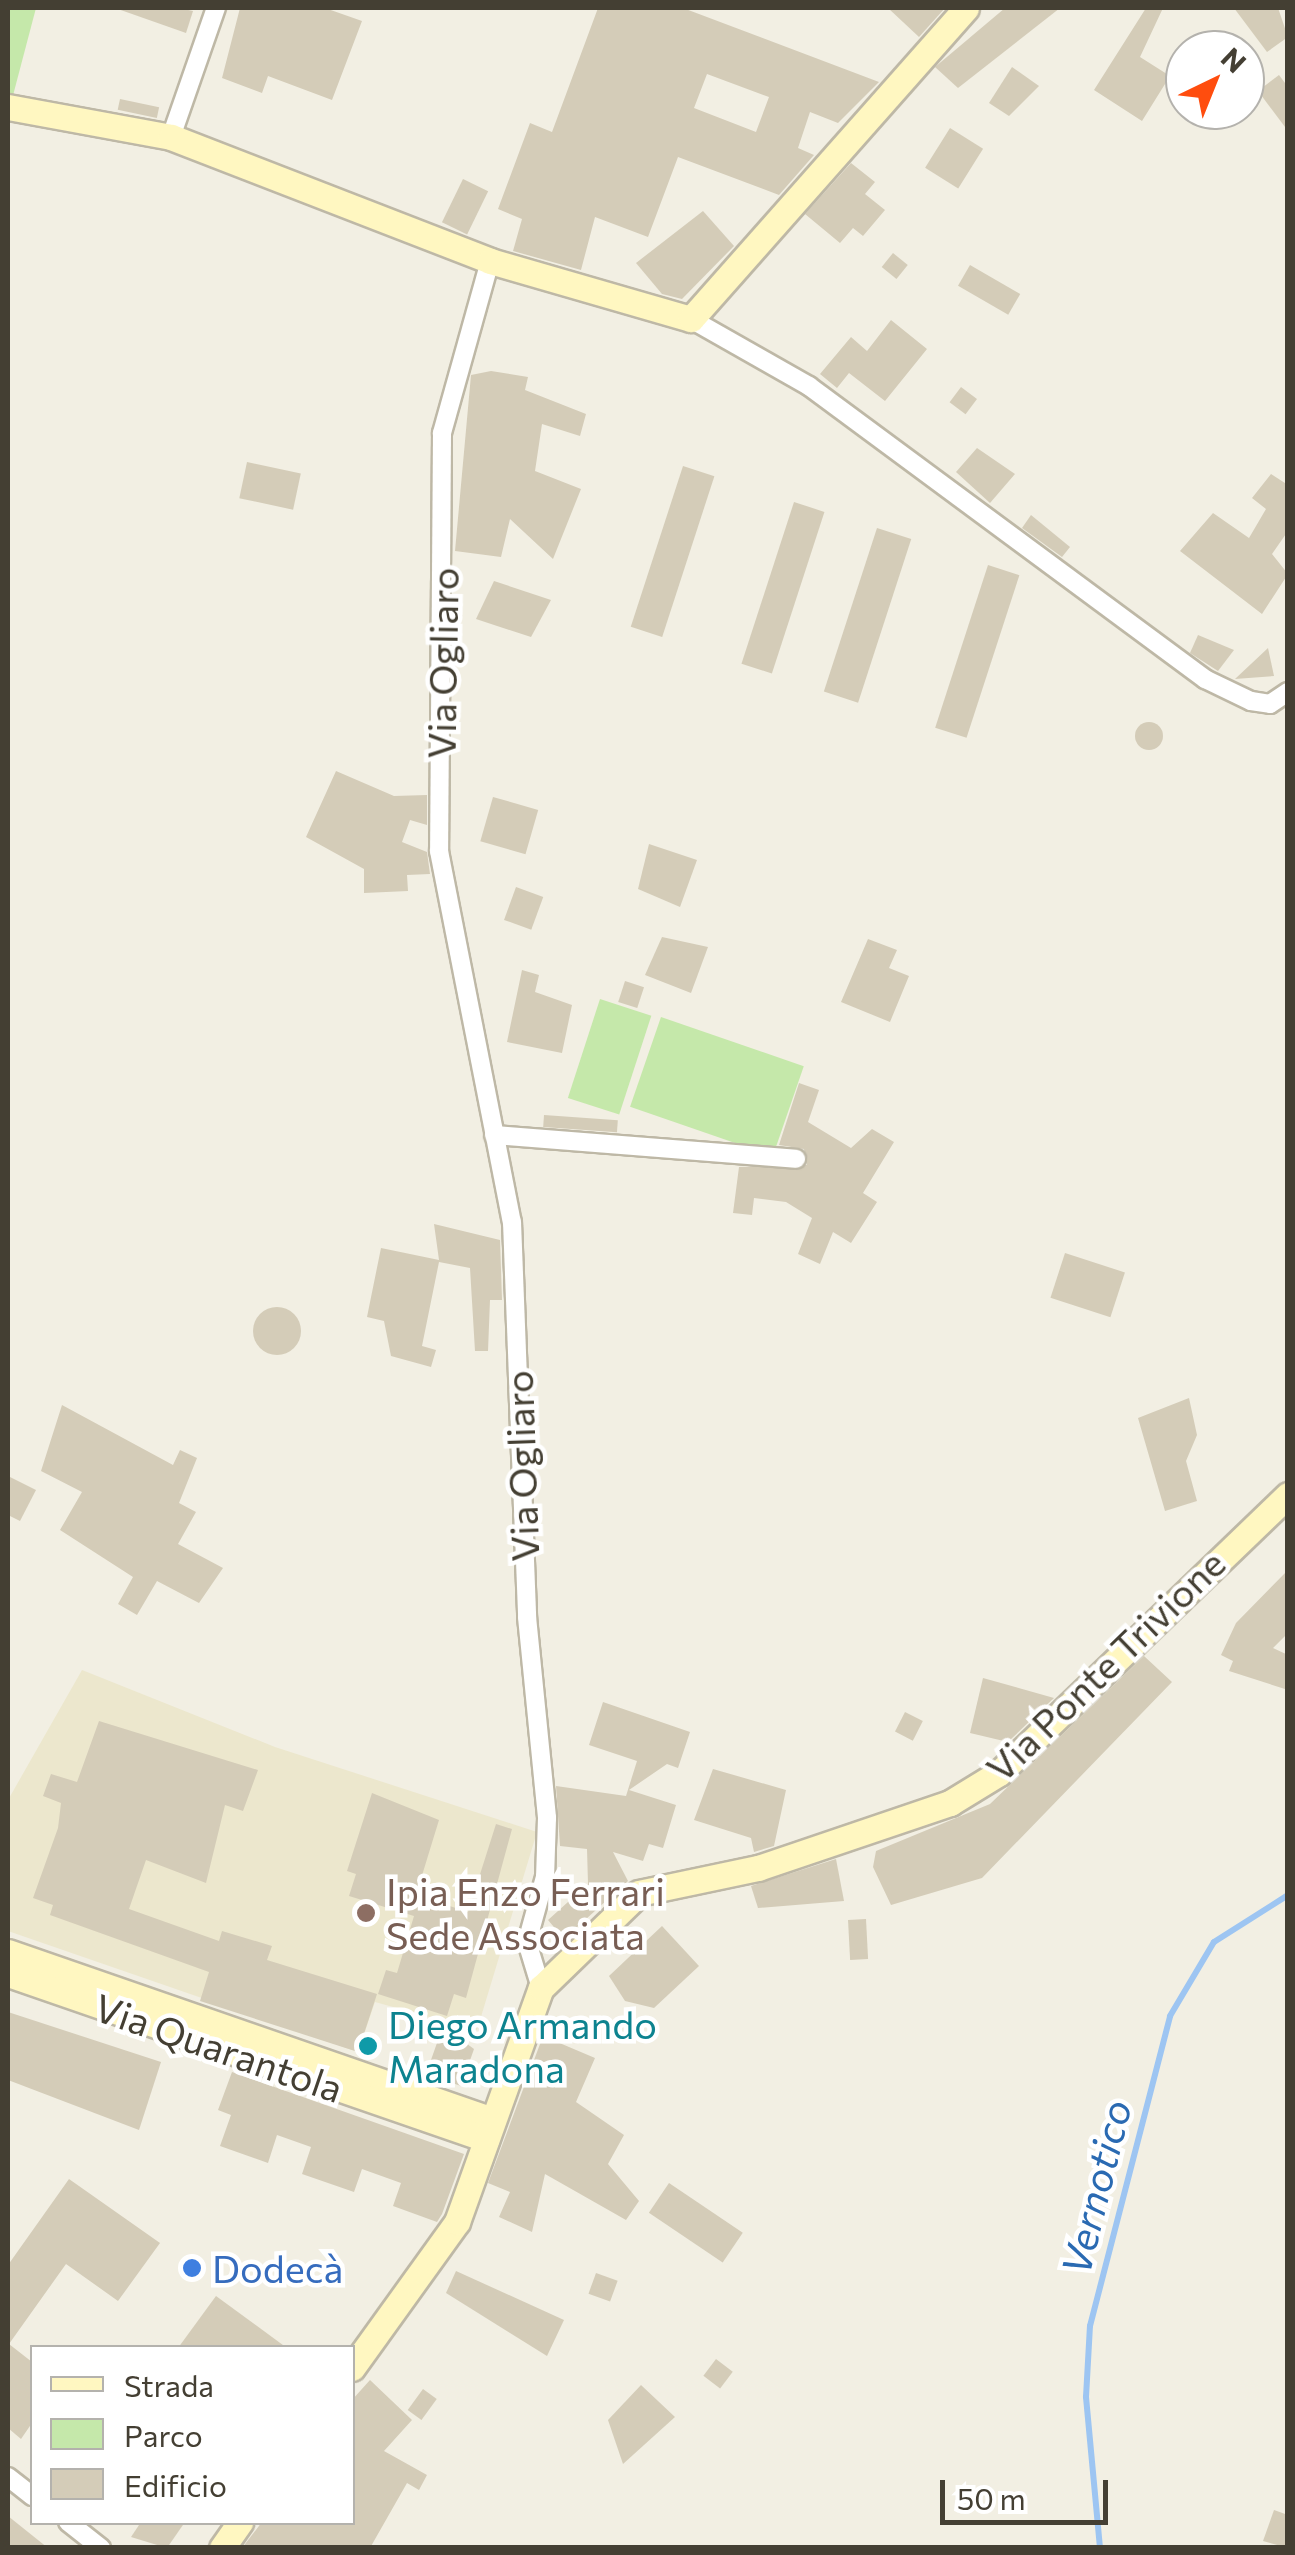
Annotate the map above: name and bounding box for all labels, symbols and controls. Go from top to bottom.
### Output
north arrow [1165,30,1265,130]
text: N [1215,40,1253,79]
street label: Via Ogliaro [418,567,466,759]
street label: Via Ogliaro [495,1370,547,1562]
street label: Via Ponte Trivione [977,1540,1233,1790]
place label: Ipia Enzo Ferrari Sede Associata [386,1868,665,1958]
marker: Ipia Enzo Ferrari Sede Associata [355,1902,377,1924]
street label: Via Quarantola [89,1983,349,2111]
place label: Diego Armando Maradona [388,2001,657,2090]
marker: Diego Armando Maradona [357,2035,379,2057]
water label: Vernotico [1050,2095,1140,2279]
place label: Dodecà [212,2245,343,2291]
marker: Dodecà [181,2257,203,2279]
legend [30,2345,355,2525]
text: Strada [124,2366,214,2403]
text: Parco [124,2416,203,2453]
scale bar [945,2460,1112,2522]
text: Edificio [124,2466,227,2503]
text: 50 m [957,2479,1026,2516]

